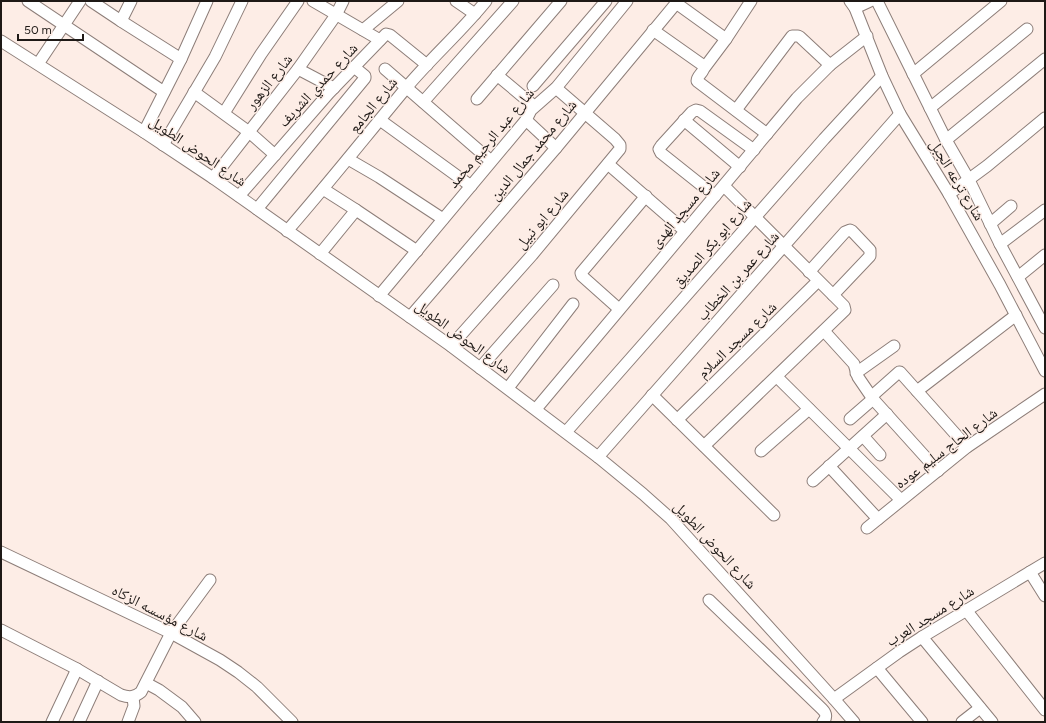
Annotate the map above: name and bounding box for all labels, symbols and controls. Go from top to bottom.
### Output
scale bar [18,16,83,42]
text: 50 m [24,23,52,37]
street label: شارع حمدي الشريف [275,39,364,133]
street label: شارع الزهور [241,51,297,115]
street label: شارع الجامع [345,73,402,137]
street label: شارع عبد الرحيم محمد [444,84,539,192]
street label: شارع محمد جمال الدين [486,96,581,205]
street label: شارع الحوض الطويل [145,112,250,191]
street label: شارع ترعه الجبل [925,136,988,224]
street label: شارع مسجد الهدى [646,164,724,252]
street label: شارع ابو نبيل [512,185,573,254]
street label: شارع ابو بكر الصديق [669,195,756,292]
street label: شارع عمر بن الخطاب [693,228,784,325]
street label: شارع الحوض الطويل [411,296,514,378]
street label: شارع مسجد السلام [694,298,781,383]
street label: شارع الحاج سليم عوده [891,404,1001,493]
street label: شارع الحوض الطويل [669,497,760,593]
street label: شارع مؤسسه الزكاه [109,581,211,646]
street label: شارع مسجد العرب [883,582,978,651]

